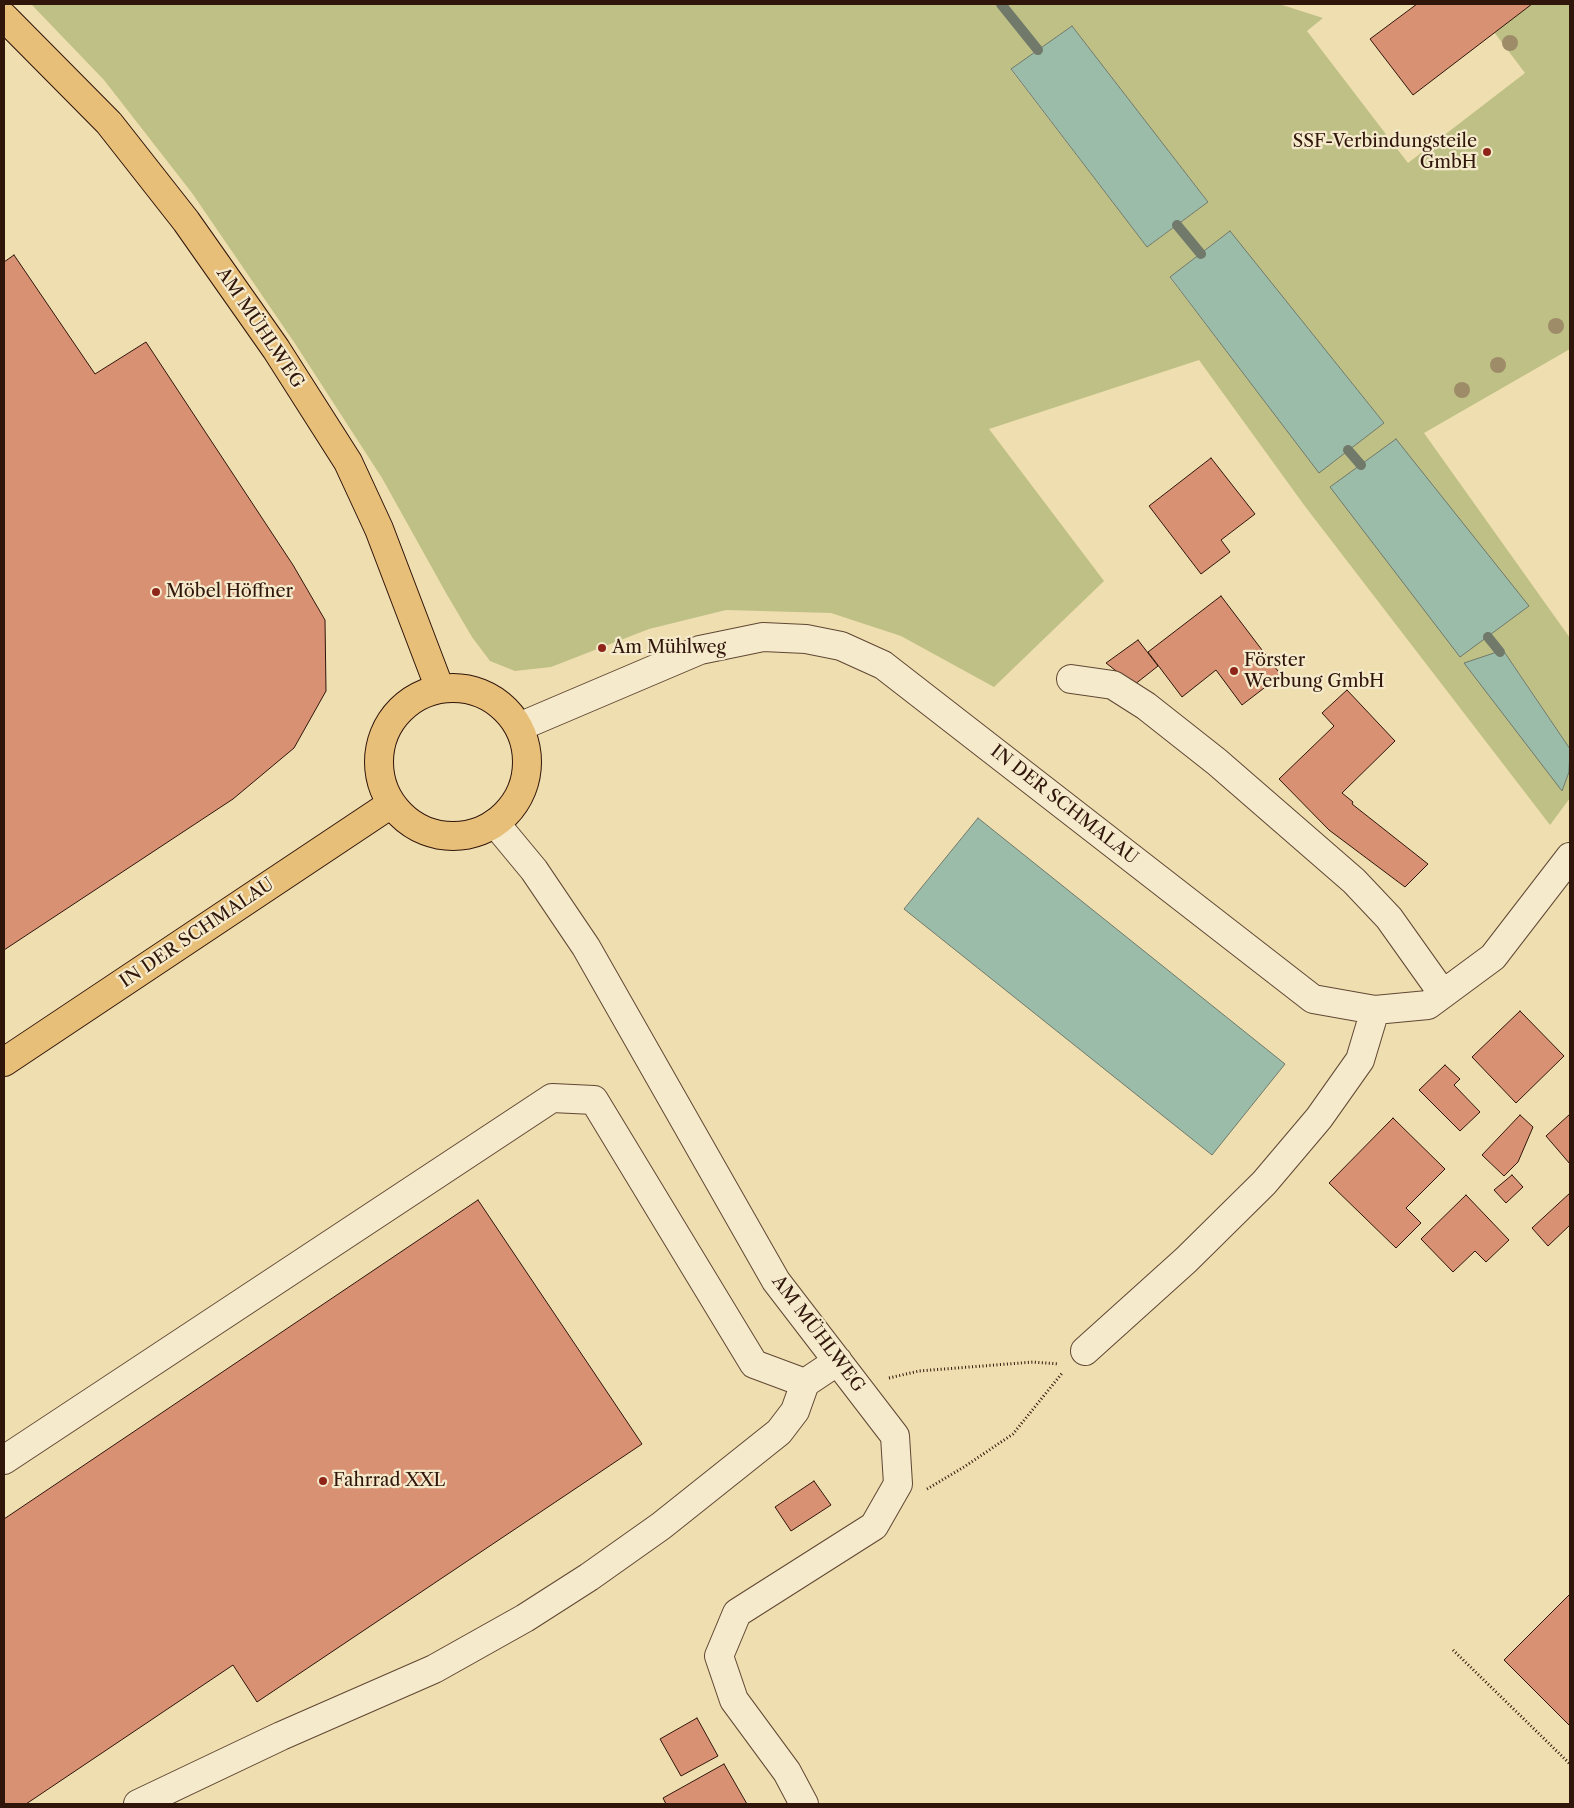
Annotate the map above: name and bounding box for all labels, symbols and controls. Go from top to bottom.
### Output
place label: SSF-Verbindungsteile GmbH [1293,131,1477,173]
marker: SSF-Verbindungsteile GmbH [1481,146,1493,158]
street label: AM MÜHLWEG [212,264,308,392]
place label: Möbel Höffner [166,581,293,603]
marker: Möbel Höffner [150,586,162,598]
place label: Am Mühlweg [612,637,726,659]
marker: Am Mühlweg [596,642,608,654]
place label: Förster Werbung GmbH [1244,650,1384,692]
marker: Förster Werbung GmbH [1228,665,1240,677]
street label: IN DER SCHMALAU [986,741,1142,869]
street label: IN DER SCHMALAU [116,873,278,993]
street label: AM MÜHLWEG [767,1271,869,1397]
place label: Fahrrad XXL [333,1470,445,1492]
marker: Fahrrad XXL [317,1475,329,1487]

